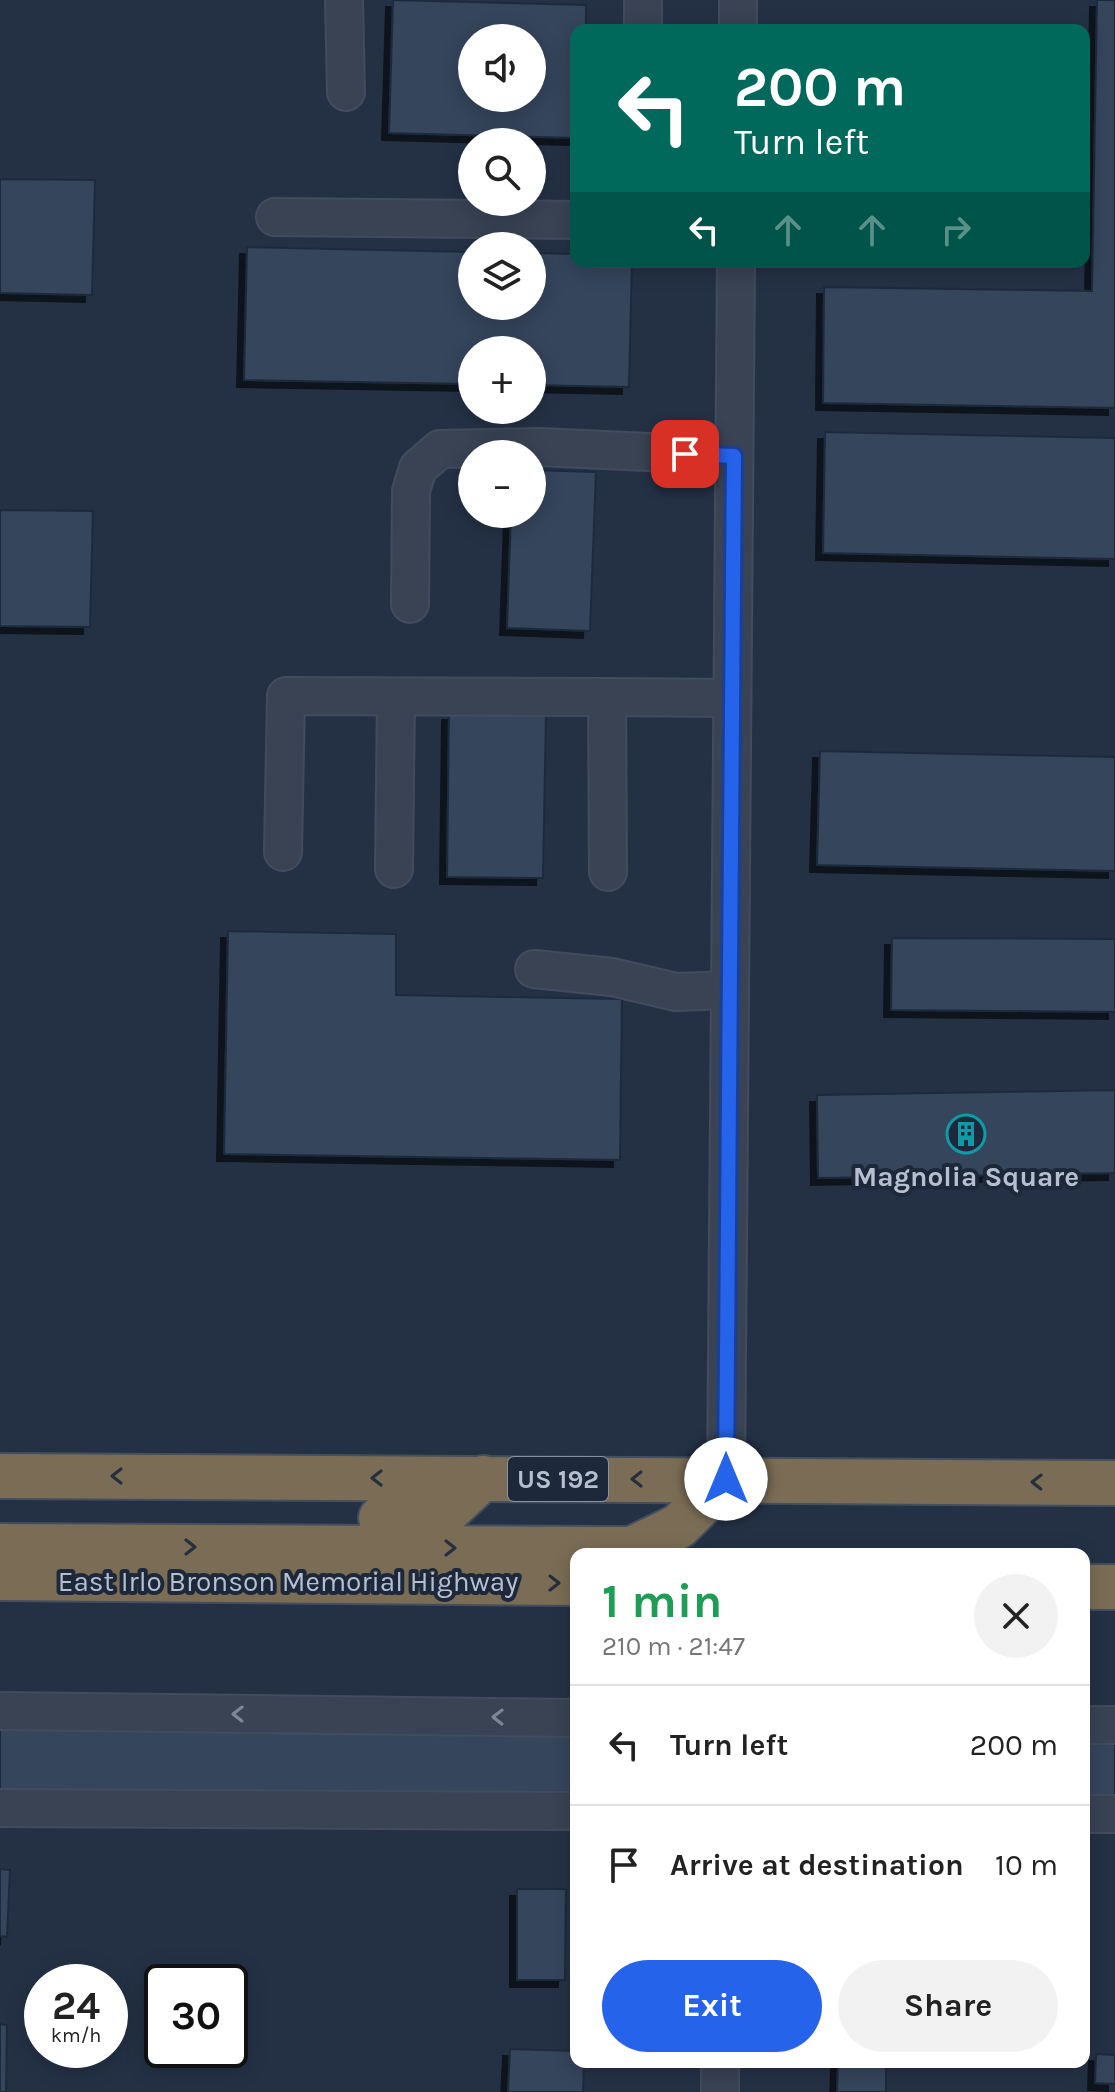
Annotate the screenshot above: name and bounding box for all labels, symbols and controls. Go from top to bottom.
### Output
map controls [458,24,546,528]
button: sound [458,24,546,112]
text: 200 m [734,54,906,119]
icon: left [602,56,706,160]
text: Turn left [734,121,869,163]
button: search [458,128,546,216]
icon: left [682,208,726,252]
icon: ahead [766,208,810,252]
icon: ahead [850,208,894,252]
icon: right [934,208,978,252]
button: layers [458,232,546,320]
button: + [458,336,546,424]
pin [651,420,719,488]
icon: arrive [663,432,707,476]
button: − [458,440,546,528]
building icon: Magnolia Square [945,1113,987,1155]
place label: Magnolia Square [853,1160,1079,1193]
position arrow [684,1437,768,1521]
road number: US 192 [508,1457,608,1501]
one-way arrow [110,1467,123,1485]
one-way arrow [370,1469,383,1487]
one-way arrow [630,1470,643,1488]
one-way arrow [1030,1473,1043,1491]
one-way arrow [184,1538,197,1556]
one-way arrow [444,1540,457,1557]
street label: East Irlo Bronson Memorial Highway [58,1565,518,1598]
text: 1 min [602,1573,722,1629]
one-way arrow [548,1574,561,1592]
button: close [974,1574,1058,1658]
text: 210 m · 21:47 [602,1631,745,1662]
one-way arrow [231,1705,244,1723]
one-way arrow [491,1709,504,1726]
icon: left [602,1723,646,1767]
text: Turn left [670,1727,788,1763]
text: 200 m [970,1727,1058,1763]
icon: arrive [602,1843,646,1887]
text: Arrive at destination [670,1847,964,1883]
text: 10 m [995,1847,1058,1883]
button: Exit [602,1960,822,2052]
button: Share [838,1960,1058,2052]
speed limit sign: 30 [144,1964,248,2068]
text: 24 [52,1982,100,2029]
text: km/h [51,2024,101,2047]

